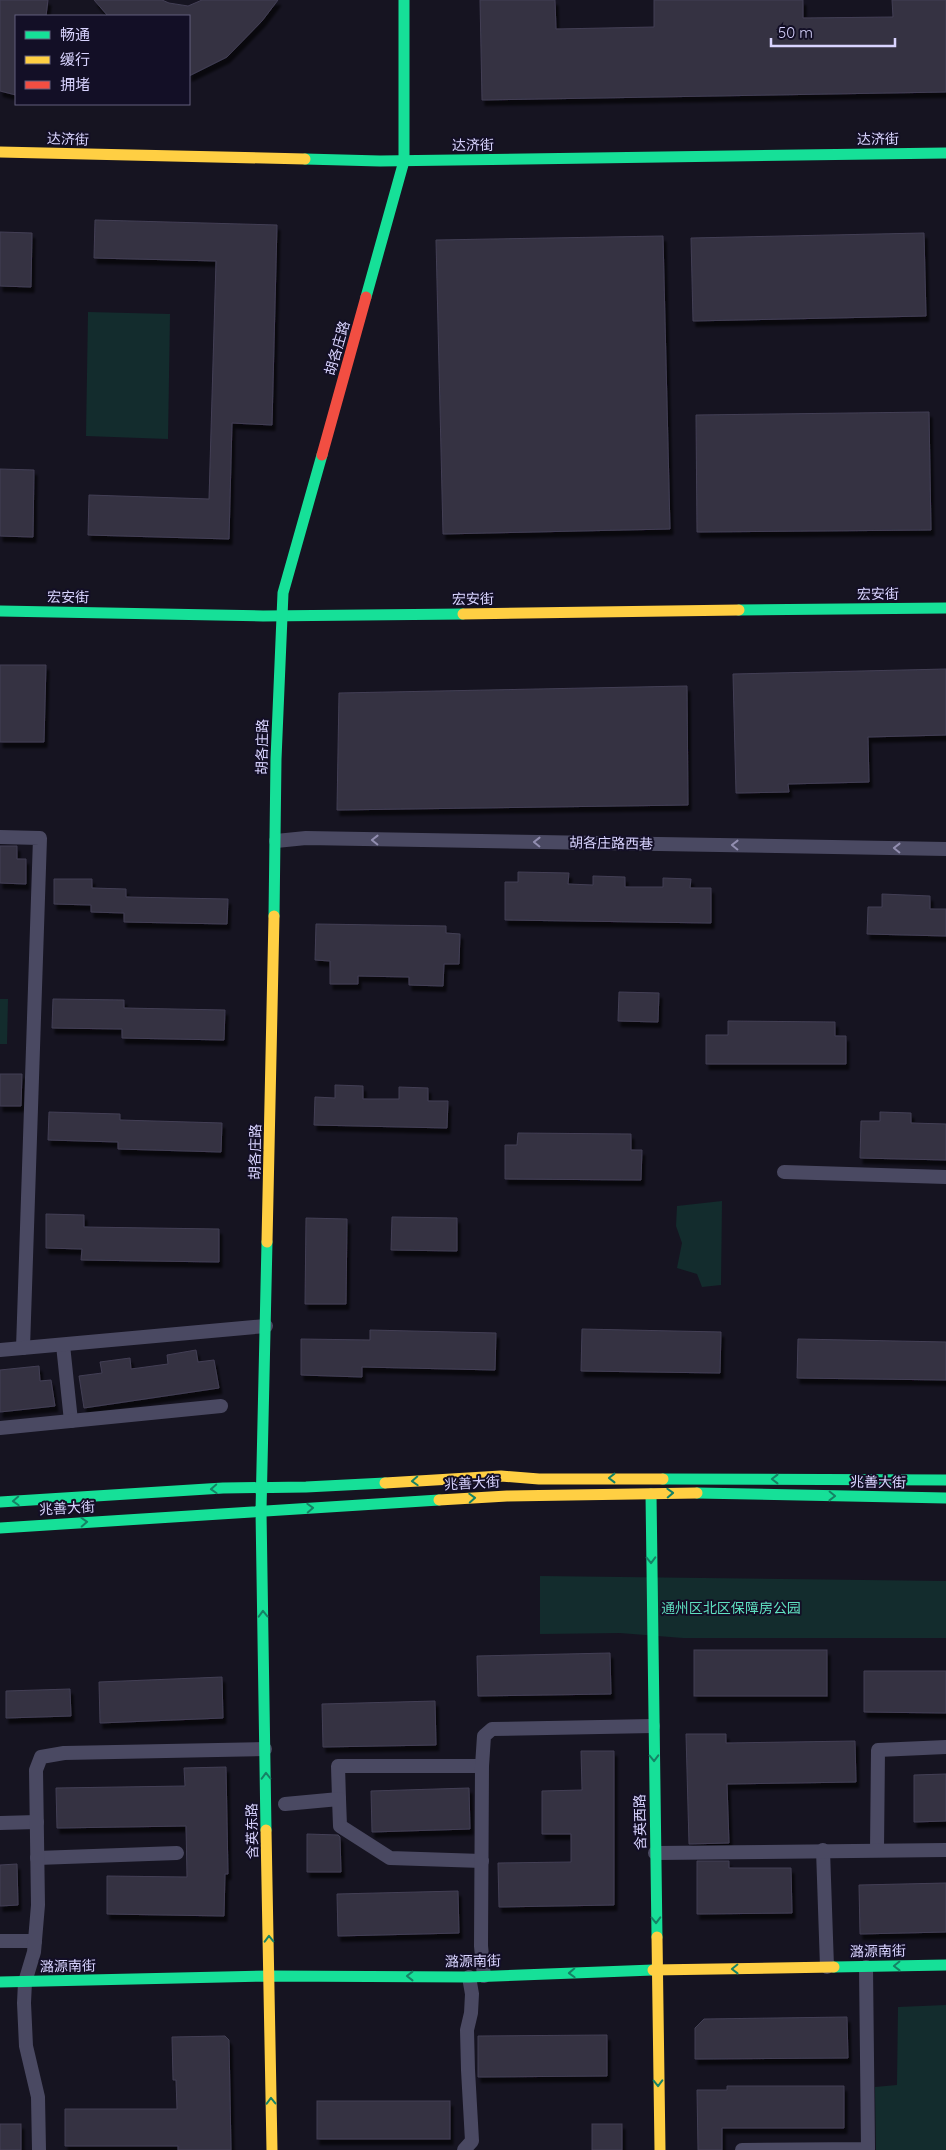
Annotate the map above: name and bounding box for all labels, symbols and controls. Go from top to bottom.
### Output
legend [15,15,190,105]
scale bar [771,15,895,47]
text: 50 m [778,23,813,42]
text: 畅通 [60,25,90,44]
text: 缓行 [60,50,90,69]
text: 拥堵 [60,75,90,94]
street label: 达济街 [47,129,89,149]
street label: 达济街 [857,130,899,148]
street label: 达济街 [452,136,494,154]
street label: 胡各庄路 [321,319,353,377]
street label: 宏安街 [857,585,899,603]
street label: 宏安街 [47,588,89,606]
street label: 宏安街 [452,590,494,608]
street label: 胡各庄路 [253,719,271,775]
street label: 胡各庄路西巷 [569,833,653,853]
one-way arrow [371,834,379,845]
one-way arrow [533,837,541,847]
one-way arrow [731,840,739,851]
one-way arrow [893,843,901,853]
street label: 胡各庄路 [246,1124,264,1180]
street label: 兆善大街 [444,1473,500,1493]
one-way arrow [608,1473,616,1483]
street label: 兆善大街 [850,1473,906,1491]
one-way arrow [771,1474,778,1484]
one-way arrow [411,1475,419,1486]
one-way arrow [209,1483,217,1494]
one-way arrow [666,1488,674,1499]
one-way arrow [828,1491,836,1501]
one-way arrow [469,1493,477,1504]
one-way arrow [12,1495,20,1506]
street label: 兆善大街 [39,1498,95,1518]
one-way arrow [306,1503,314,1514]
one-way arrow [80,1517,88,1528]
one-way arrow [646,1556,656,1564]
park label: 通州区北区保障房公园 [661,1599,801,1617]
one-way arrow [258,1610,268,1618]
one-way arrow [649,1754,659,1762]
one-way arrow [261,1772,271,1780]
street label: 含英西路 [631,1794,649,1850]
street label: 含英东路 [243,1803,261,1859]
one-way arrow [651,1916,661,1924]
one-way arrow [263,1935,274,1943]
street label: 潞源南街 [850,1942,906,1960]
street label: 潞源南街 [445,1952,501,1970]
street label: 潞源南街 [40,1957,96,1975]
one-way arrow [893,1961,901,1971]
one-way arrow [731,1964,738,1974]
one-way arrow [568,1968,576,1978]
one-way arrow [406,1971,414,1981]
one-way arrow [653,2079,664,2087]
one-way arrow [266,2097,276,2105]

